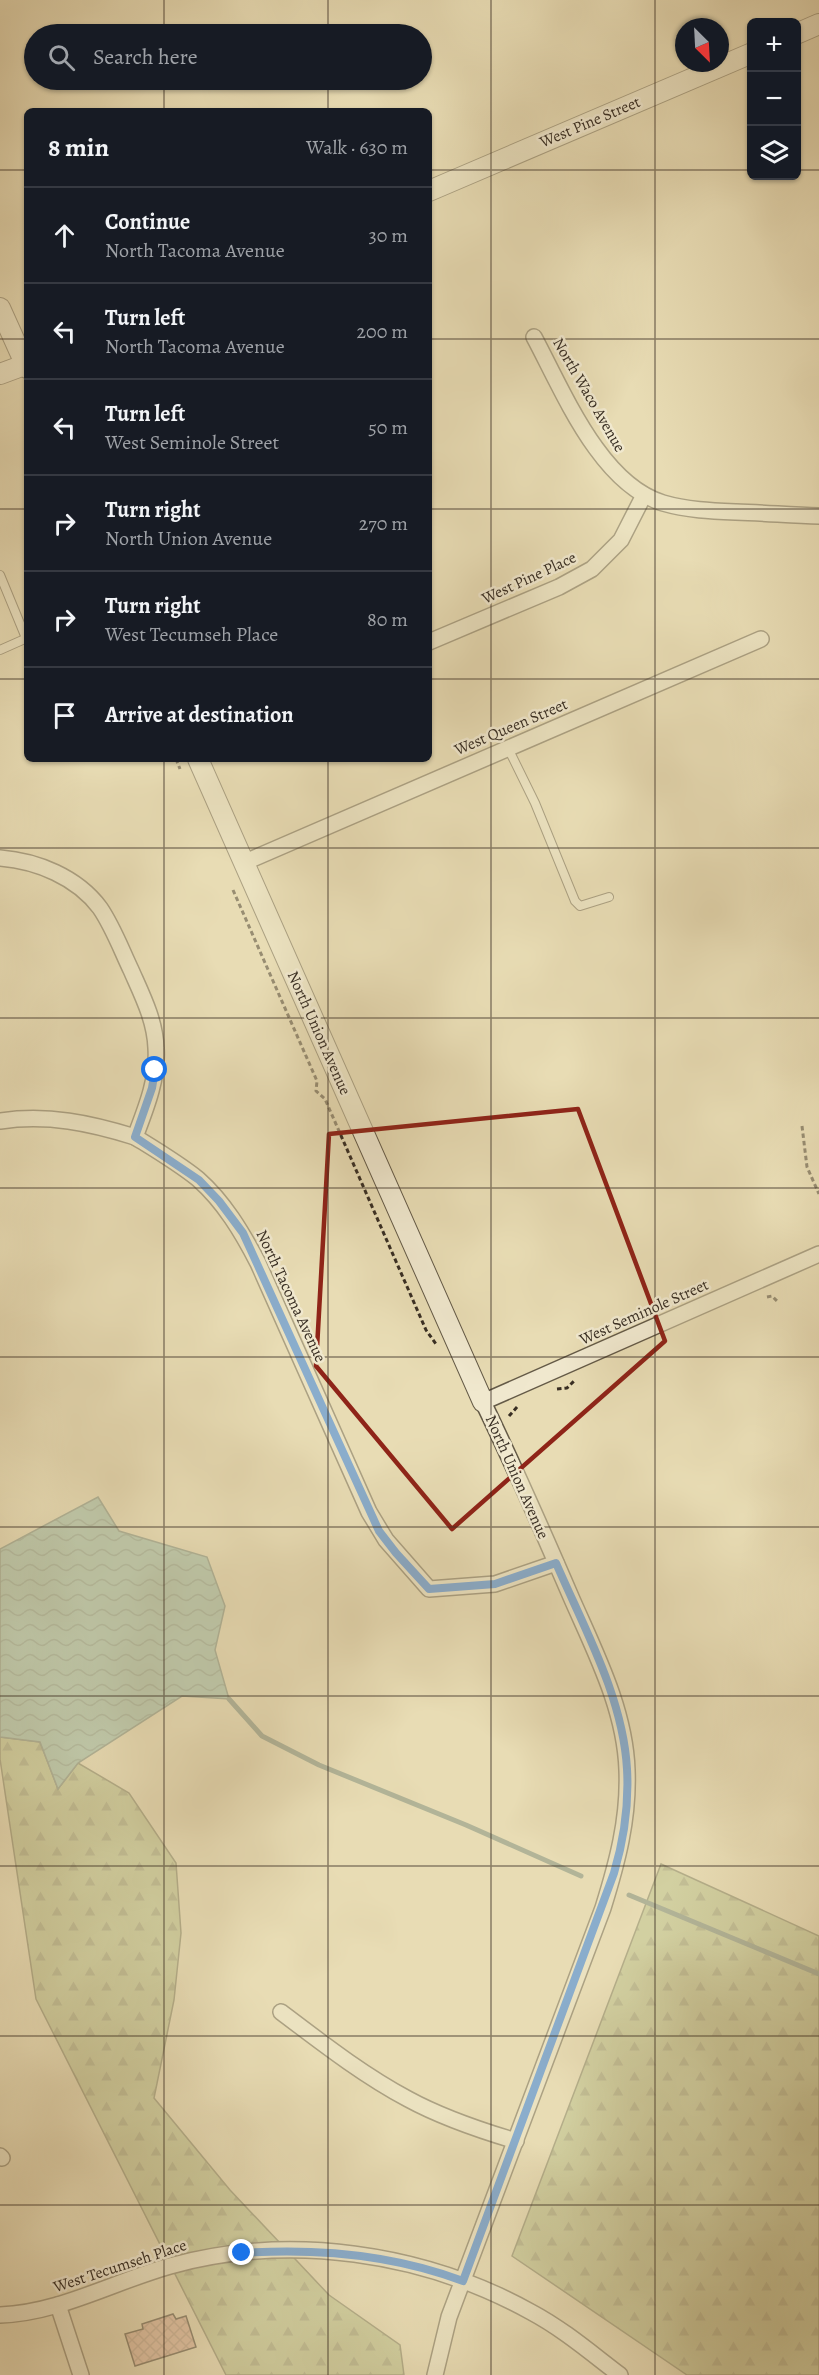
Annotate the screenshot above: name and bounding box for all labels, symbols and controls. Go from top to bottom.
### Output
north arrow [675,18,729,72]
map controls [747,18,801,180]
button: + [747,18,801,72]
search box [24,24,432,90]
icon: search [45,41,78,74]
text: Search here [93,42,198,72]
button: − [747,72,801,126]
street label: West Pine Street [535,91,644,153]
button: layers [747,126,801,180]
text: 8 min [48,130,109,165]
text: Walk · 630 m [306,134,408,161]
text: Continue [105,207,190,237]
icon: ahead [48,219,81,252]
text: 30 m [368,222,408,249]
text: North Tacoma Avenue [105,237,285,264]
text: Turn left [105,303,185,333]
icon: left [48,315,81,348]
text: 200 m [357,318,408,345]
text: North Tacoma Avenue [105,333,285,360]
street label: North Waco Avenue [547,334,631,456]
text: Turn left [105,399,185,429]
icon: left [48,411,81,444]
text: 50 m [368,414,408,441]
text: West Seminole Street [105,429,279,456]
text: Turn right [105,495,201,525]
icon: right [48,507,81,540]
text: 270 m [359,510,408,537]
text: North Union Avenue [105,525,272,552]
street label: West Pine Place [477,546,580,610]
text: Turn right [105,591,201,621]
icon: right [48,603,81,636]
text: 80 m [367,606,408,633]
text: West Tecumseh Place [105,621,278,648]
street label: West Queen Street [450,693,571,761]
icon: arrive [48,699,81,732]
text: Arrive at destination [105,700,294,730]
street label: North Union Avenue [282,967,356,1099]
route start [141,1056,167,1082]
street label: North Tacoma Avenue [251,1226,331,1366]
street label: West Seminole Street [575,1274,712,1351]
street label: North Union Avenue [480,1411,554,1543]
street label: West Tecumseh Place [50,2234,189,2298]
route end [228,2239,254,2265]

